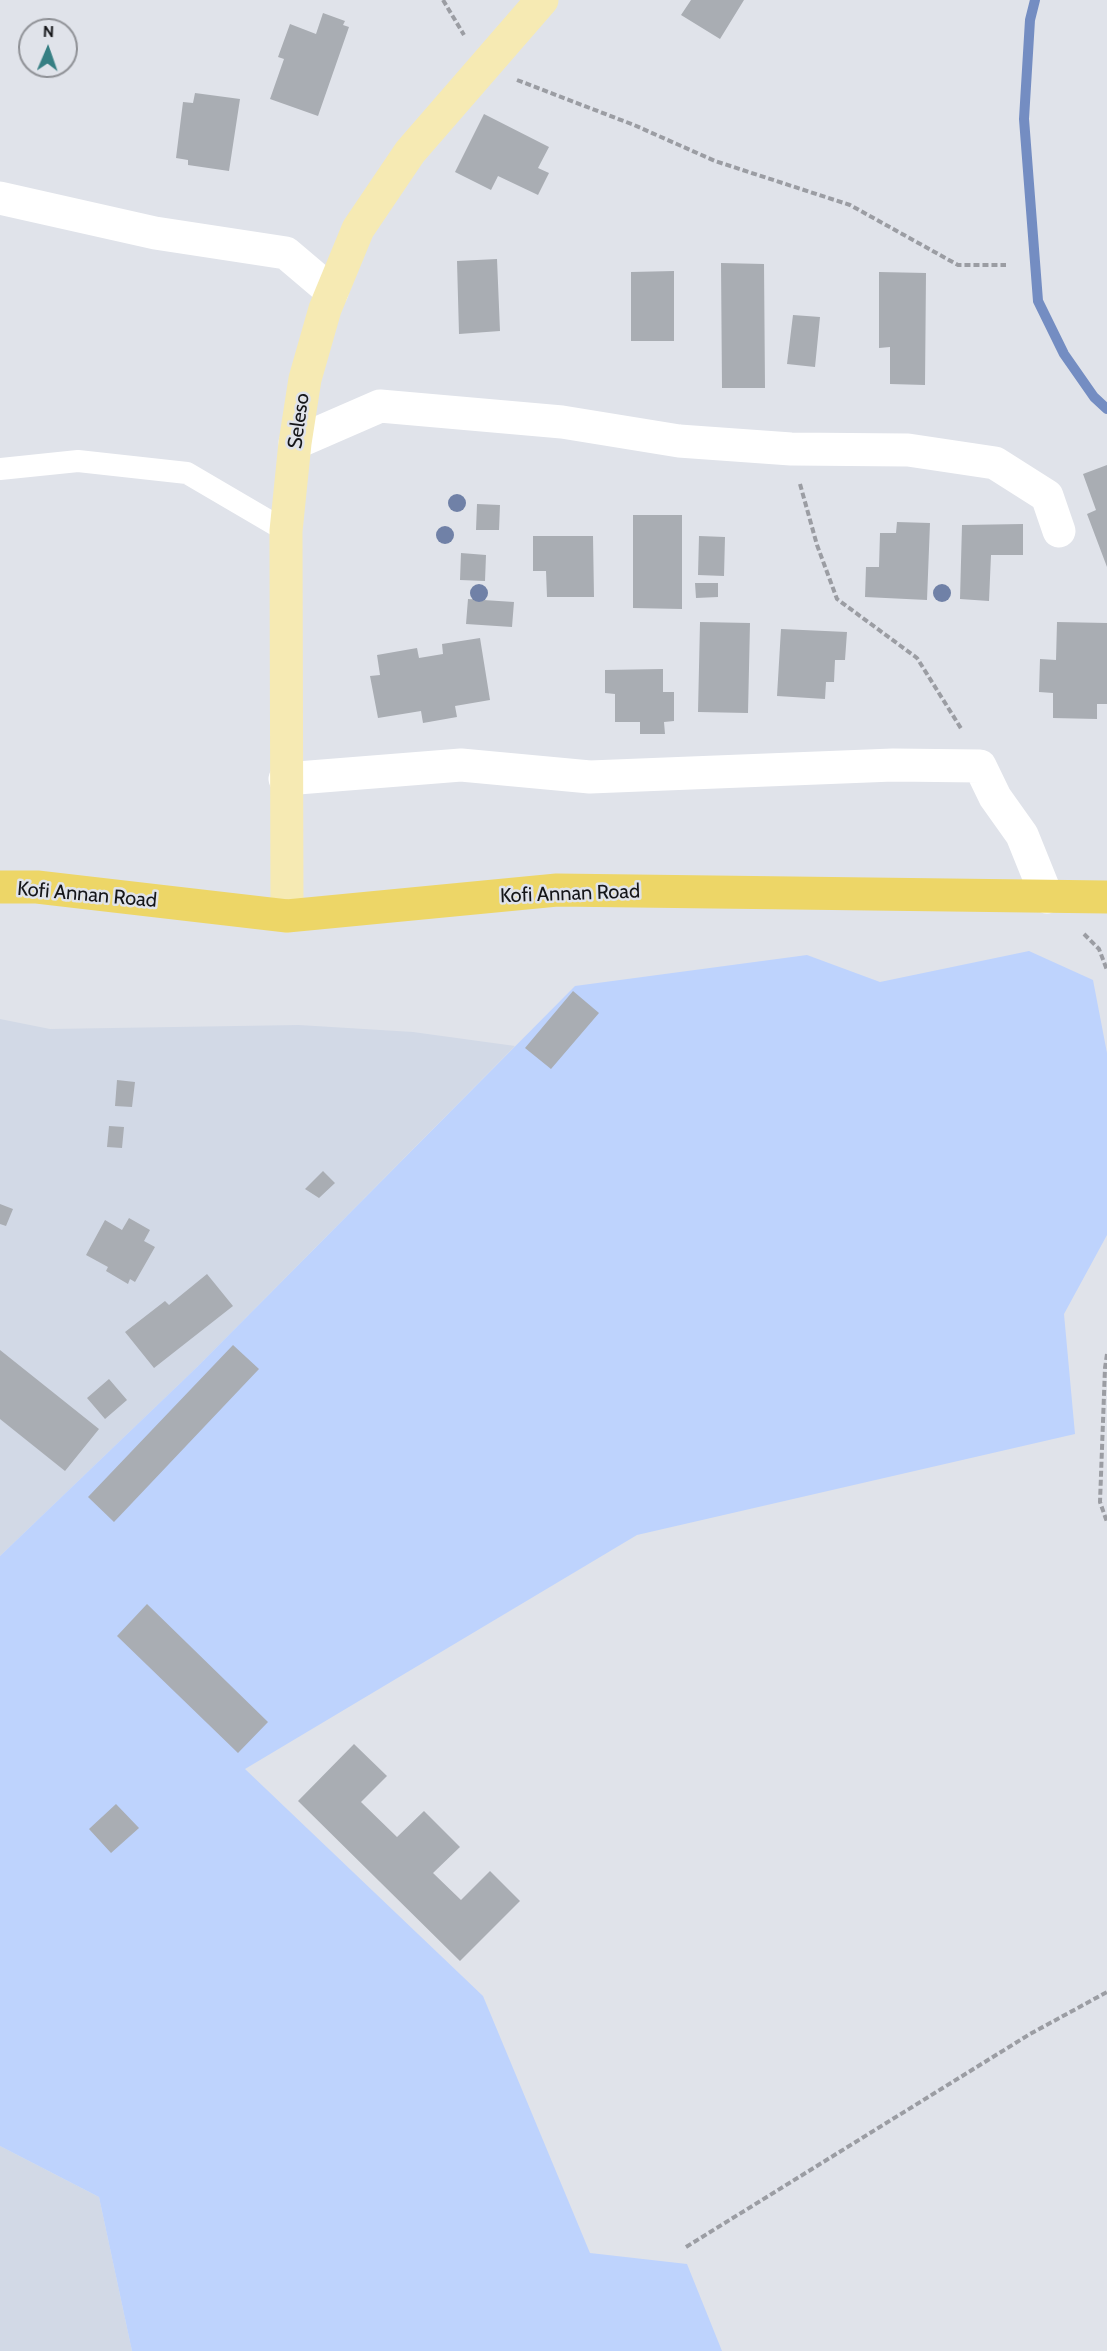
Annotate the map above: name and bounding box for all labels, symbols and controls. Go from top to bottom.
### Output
north arrow [18,18,78,78]
text: N [43,22,55,41]
street label: Seleso [283,392,315,450]
street label: Kofi Annan Road [16,877,158,913]
street label: Kofi Annan Road [500,880,640,908]

